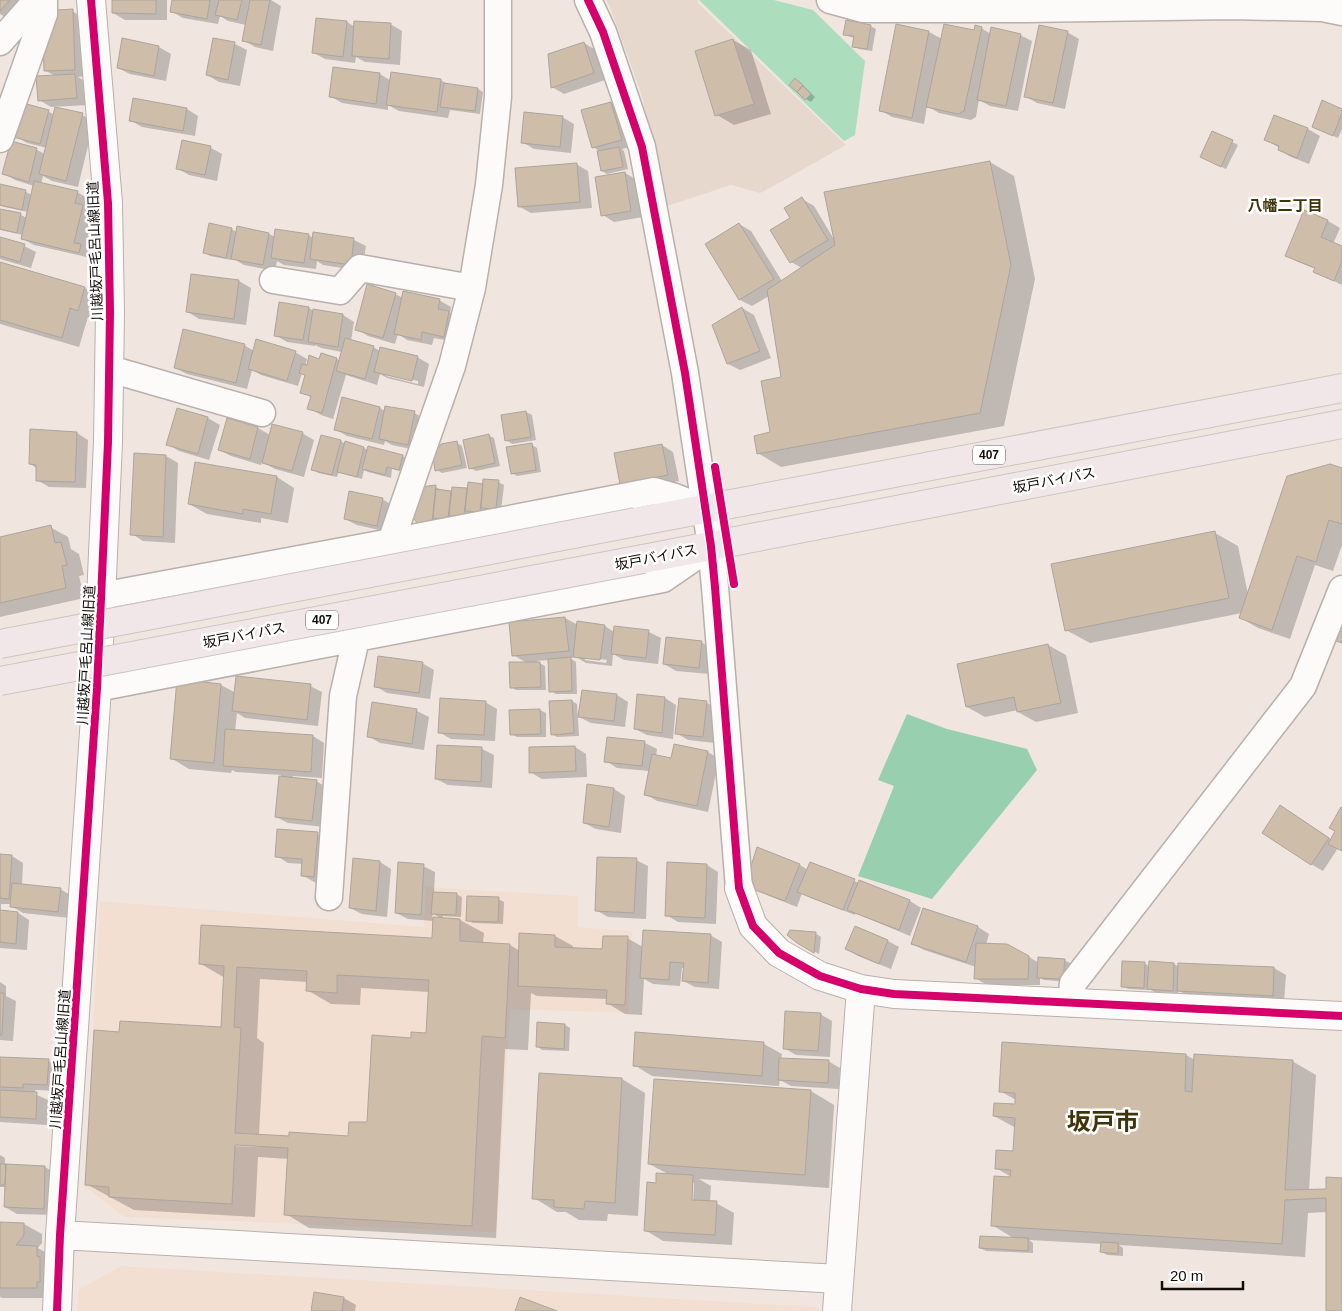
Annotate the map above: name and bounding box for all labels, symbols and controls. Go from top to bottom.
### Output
street label: 川越坂戸毛呂山線旧道 [85,181,105,321]
district label: 八幡二丁目 [1247,197,1323,214]
road number: 407 [973,446,1005,464]
street label: 坂戸バイパス [1011,464,1097,496]
street label: 坂戸バイパス [613,541,699,573]
street label: 川越坂戸毛呂山線旧道 [74,585,98,725]
road number: 407 [306,610,338,630]
street label: 坂戸バイパス [201,619,287,651]
street label: 川越坂戸毛呂山線旧道 [47,989,73,1129]
district label: 坂戸市 [1067,1108,1139,1135]
scale bar [1162,1258,1243,1290]
text: 20 m [1170,1267,1203,1284]

